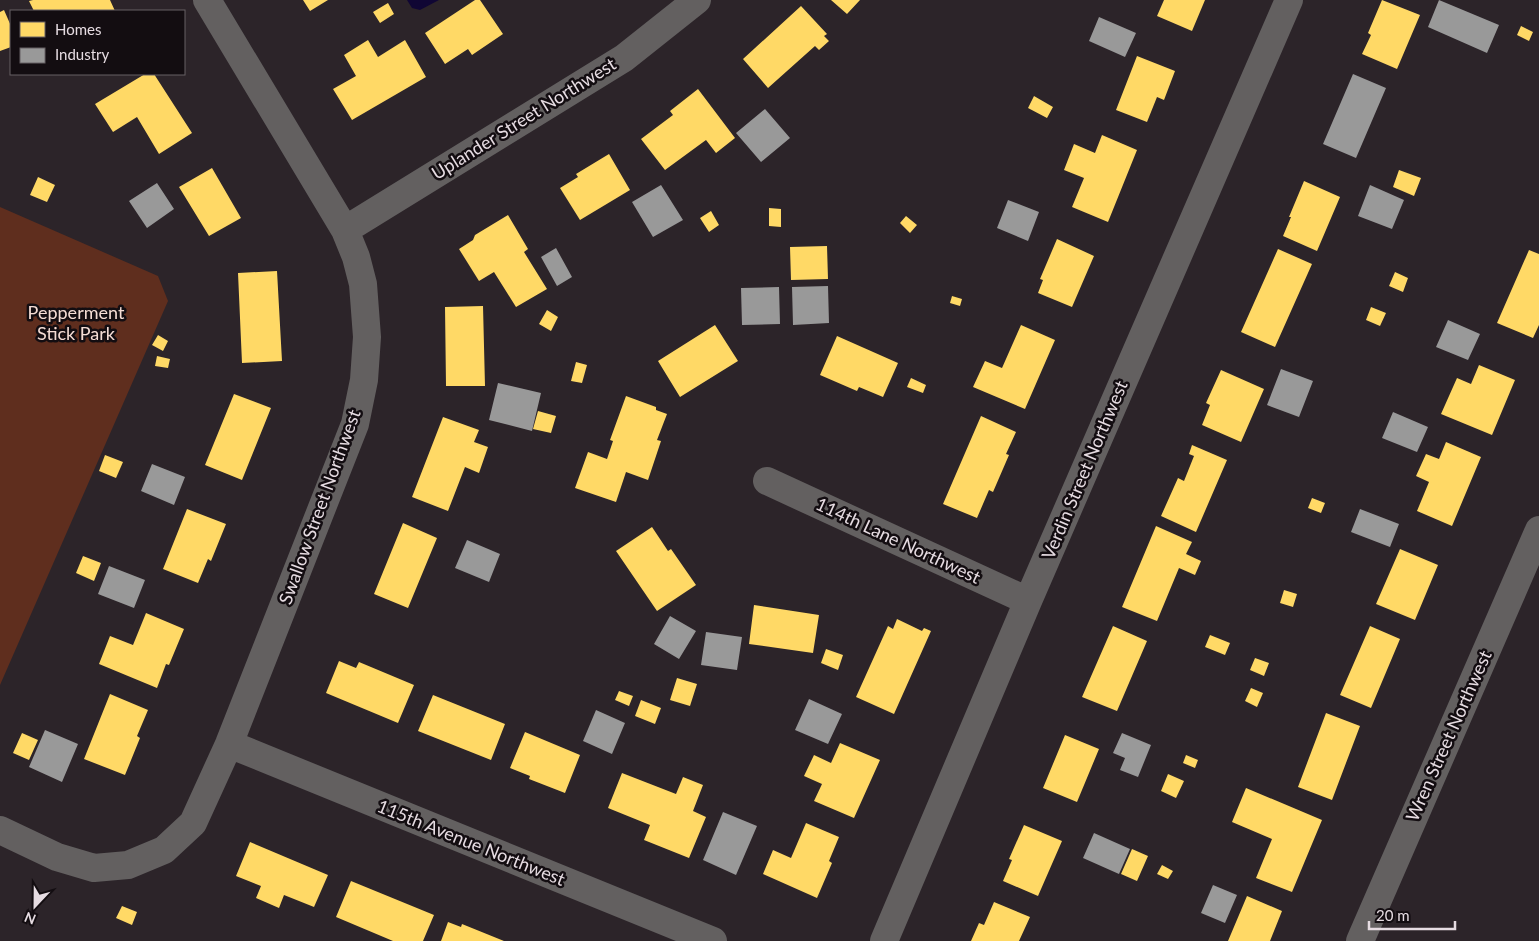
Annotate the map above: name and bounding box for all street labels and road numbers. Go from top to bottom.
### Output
street label: Uplander Street Northwest [427,52,620,184]
street label: Verdin Street Northwest [1036,376,1132,562]
street label: Swallow Street Northwest [274,406,365,607]
street label: 114th Lane Northwest [813,492,985,588]
street label: Wren Street Northwest [1400,646,1496,824]
street label: 115th Avenue Northwest [374,794,569,890]

